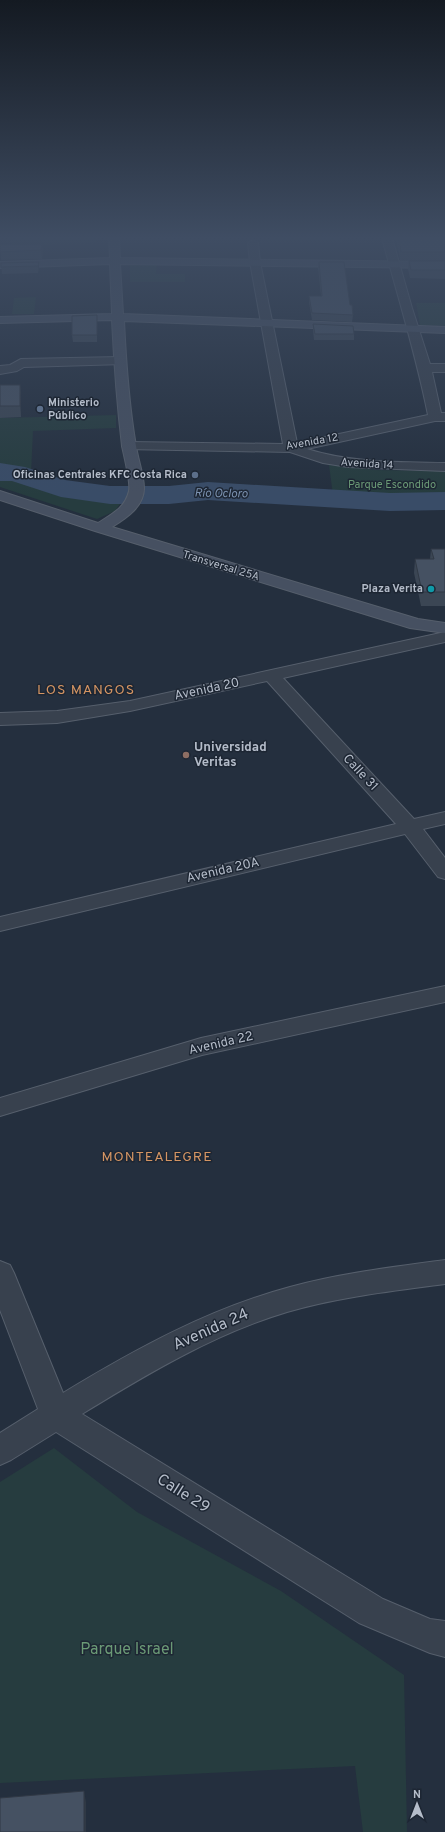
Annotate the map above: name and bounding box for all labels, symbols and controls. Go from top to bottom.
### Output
place label: Ministerio Público [48,396,99,423]
marker: Ministerio Público [35,404,45,414]
street label: Avenida 12 [285,431,339,453]
street label: Avenida 14 [340,455,394,473]
place label: Oficinas Centrales KFC Costa Rica [13,468,187,482]
marker: Oficinas Centrales KFC Costa Rica [190,470,200,480]
park label: Parque Escondido [348,478,436,492]
water label: Río Ocloro [194,486,249,502]
street label: Transversal 25A [181,548,261,584]
place label: Plaza Verita [362,582,423,596]
marker: Plaza Verita [426,584,436,594]
street label: Avenida 20 [173,675,241,705]
district label: LOS MANGOS [37,682,135,699]
place label: Universidad Veritas [194,740,267,771]
marker: Universidad Veritas [181,750,191,760]
street label: Calle 31 [339,751,381,795]
street label: Avenida 20A [185,855,261,887]
street label: Avenida 22 [187,1029,255,1059]
district label: MONTEALEGRE [101,1149,213,1166]
street label: Avenida 24 [170,1304,252,1356]
street label: Calle 29 [153,1470,213,1518]
park label: Parque Israel [80,1640,174,1660]
north arrow [397,1784,437,1824]
text: N [413,1788,421,1802]

